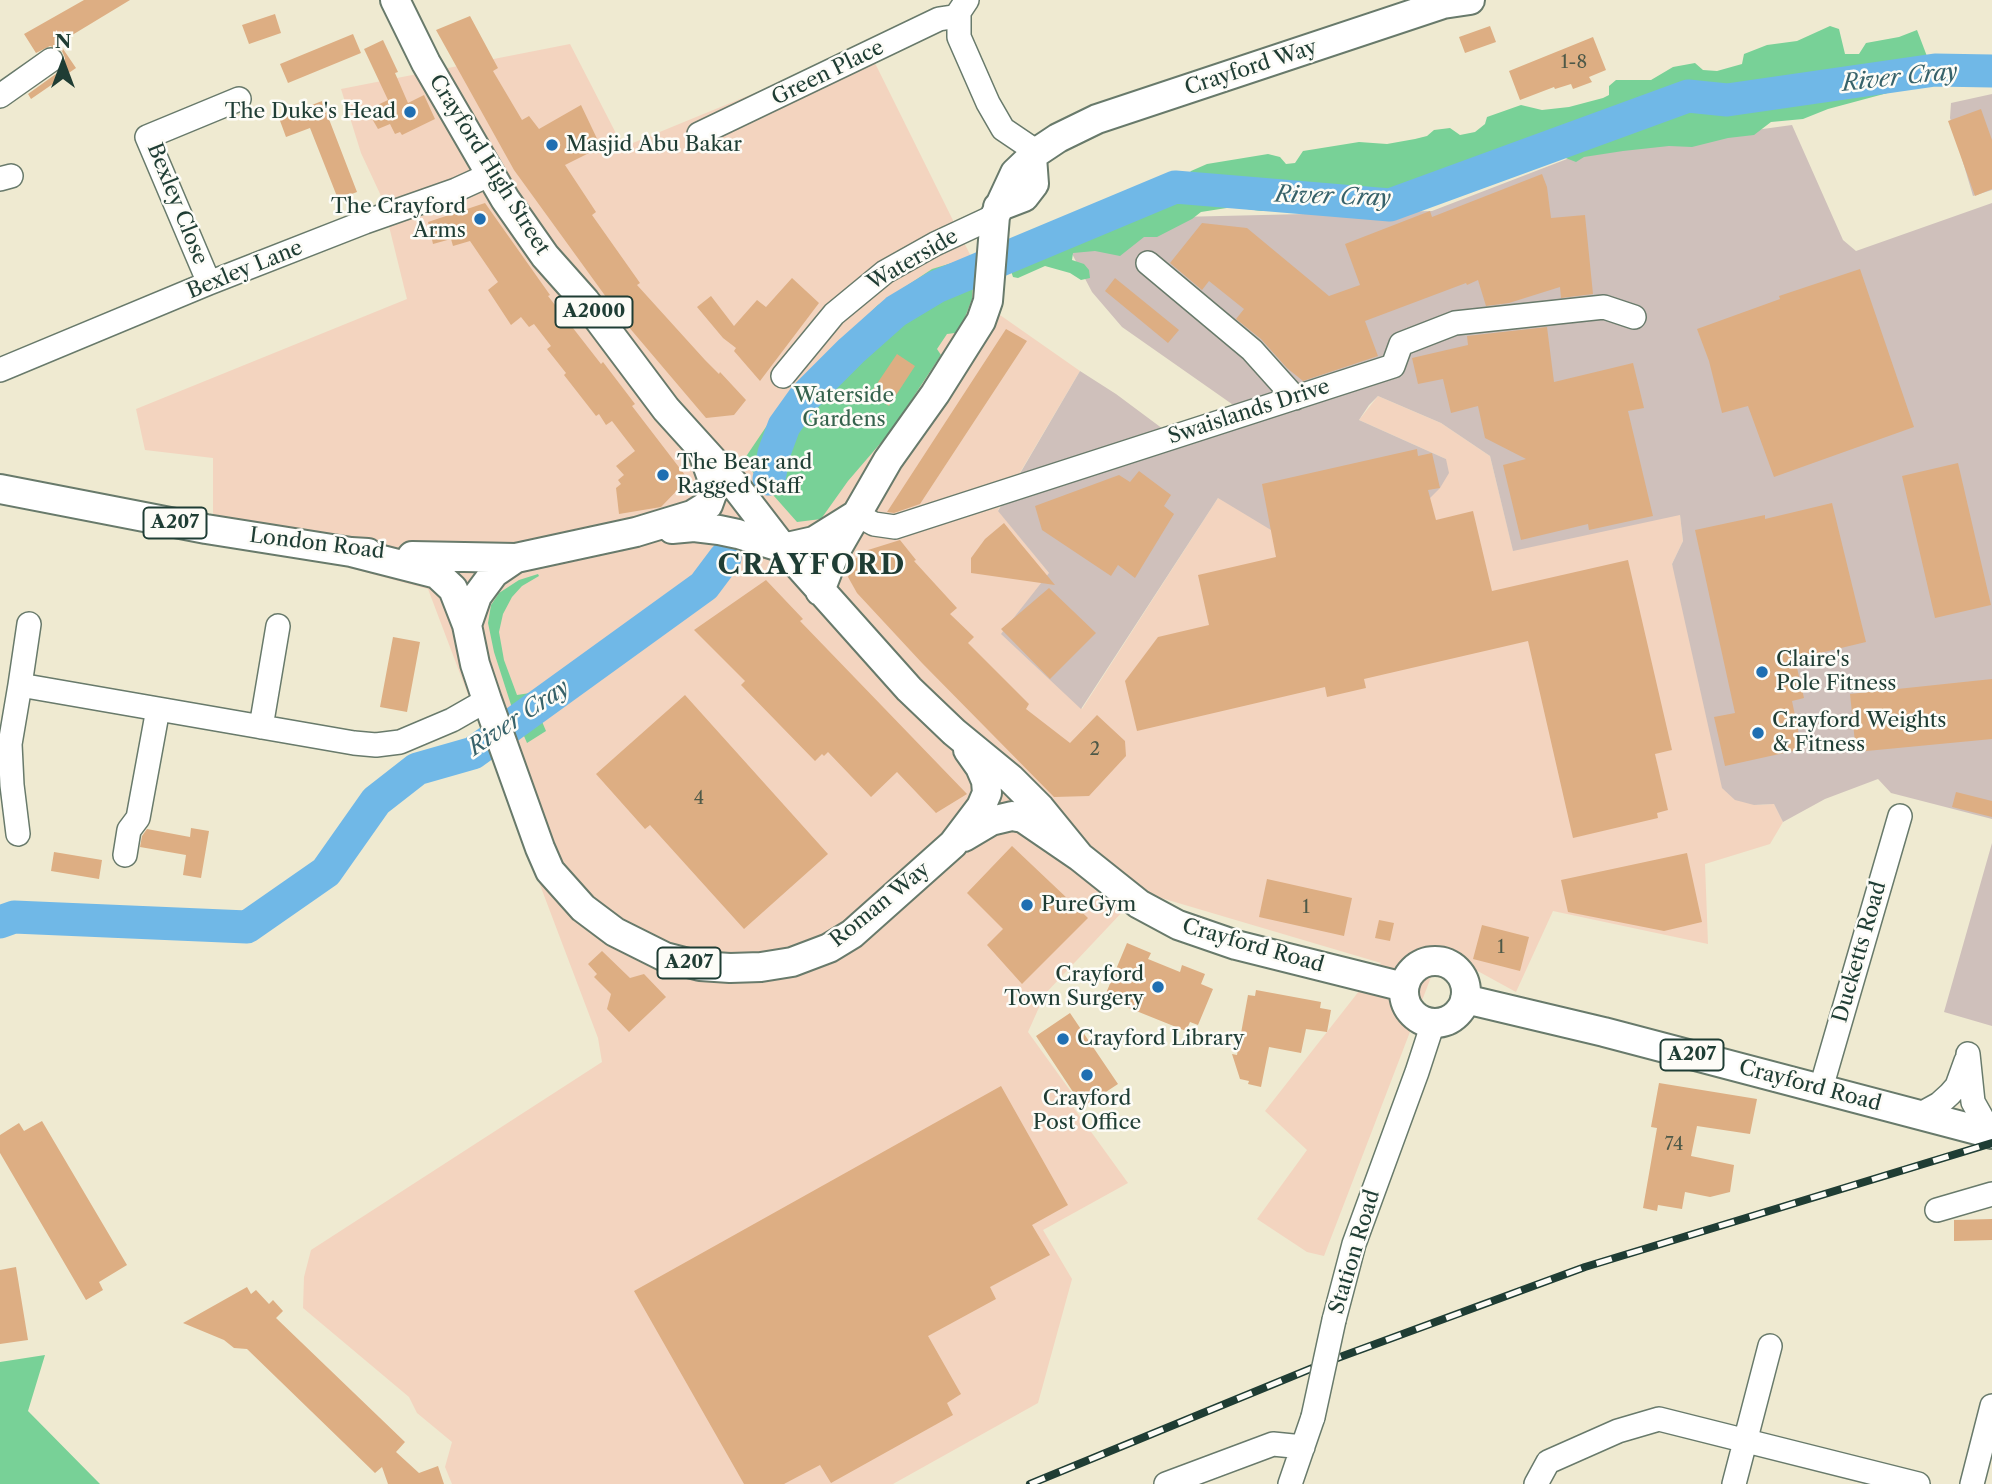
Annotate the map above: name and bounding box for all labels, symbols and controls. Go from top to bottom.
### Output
north arrow [28,28,98,98]
text: N [55,30,71,53]
street label: Green Place [768,35,888,111]
street label: Crayford Way [1182,35,1320,101]
house number: 1-8 [1561,52,1587,74]
water label: River Cray [1841,58,1959,98]
street label: Crayford High Street [423,70,555,260]
place label: The Duke's Head [225,99,396,125]
marker: The Duke's Head [402,104,418,120]
place label: Masjid Abu Bakar [566,132,742,158]
marker: Masjid Abu Bakar [544,137,560,153]
street label: Bexley Close [141,140,213,268]
water label: River Cray [1274,181,1392,213]
place label: The Crayford Arms [331,194,466,244]
marker: The Crayford Arms [472,211,488,227]
street label: Waterside [863,224,963,296]
street label: Bexley Lane [184,235,306,305]
road number: A2000 [556,296,632,328]
street label: Swaislands Drive [1165,374,1333,450]
park label: Waterside Gardens [794,383,894,433]
place label: The Bear and Ragged Staff [677,450,812,500]
marker: The Bear and Ragged Staff [655,467,671,483]
road number: A207 [144,508,206,538]
street label: London Road [248,523,386,565]
district label: CRAYFORD [719,549,905,583]
place label: Claire's Pole Fitness [1776,647,1896,697]
marker: Claire's Pole Fitness [1754,664,1770,680]
water label: River Cray [463,674,575,762]
place label: Crayford Weights & Fitness [1772,708,1946,758]
marker: Crayford Weights & Fitness [1750,725,1766,741]
house number: 2 [1090,739,1100,761]
house number: 4 [694,788,704,810]
street label: Roman Way [825,857,935,953]
street label: Ducketts Road [1828,879,1892,1025]
place label: PureGym [1041,892,1136,918]
marker: PureGym [1019,897,1035,913]
house number: 1 [1302,897,1310,919]
street label: Crayford Road [1179,914,1327,978]
house number: 1 [1497,937,1505,959]
road number: A207 [658,948,720,979]
place label: Crayford Town Surgery [1004,962,1144,1012]
marker: Crayford Town Surgery [1150,979,1166,995]
place label: Crayford Library [1077,1026,1244,1052]
marker: Crayford Library [1055,1031,1071,1047]
road number: A207 [1660,1040,1724,1070]
street label: Crayford Road [1736,1055,1884,1117]
marker: Crayford Post Office [1079,1067,1095,1083]
place label: Crayford Post Office [1033,1086,1141,1136]
house number: 74 [1665,1134,1683,1156]
street label: Station Road [1324,1187,1386,1317]

